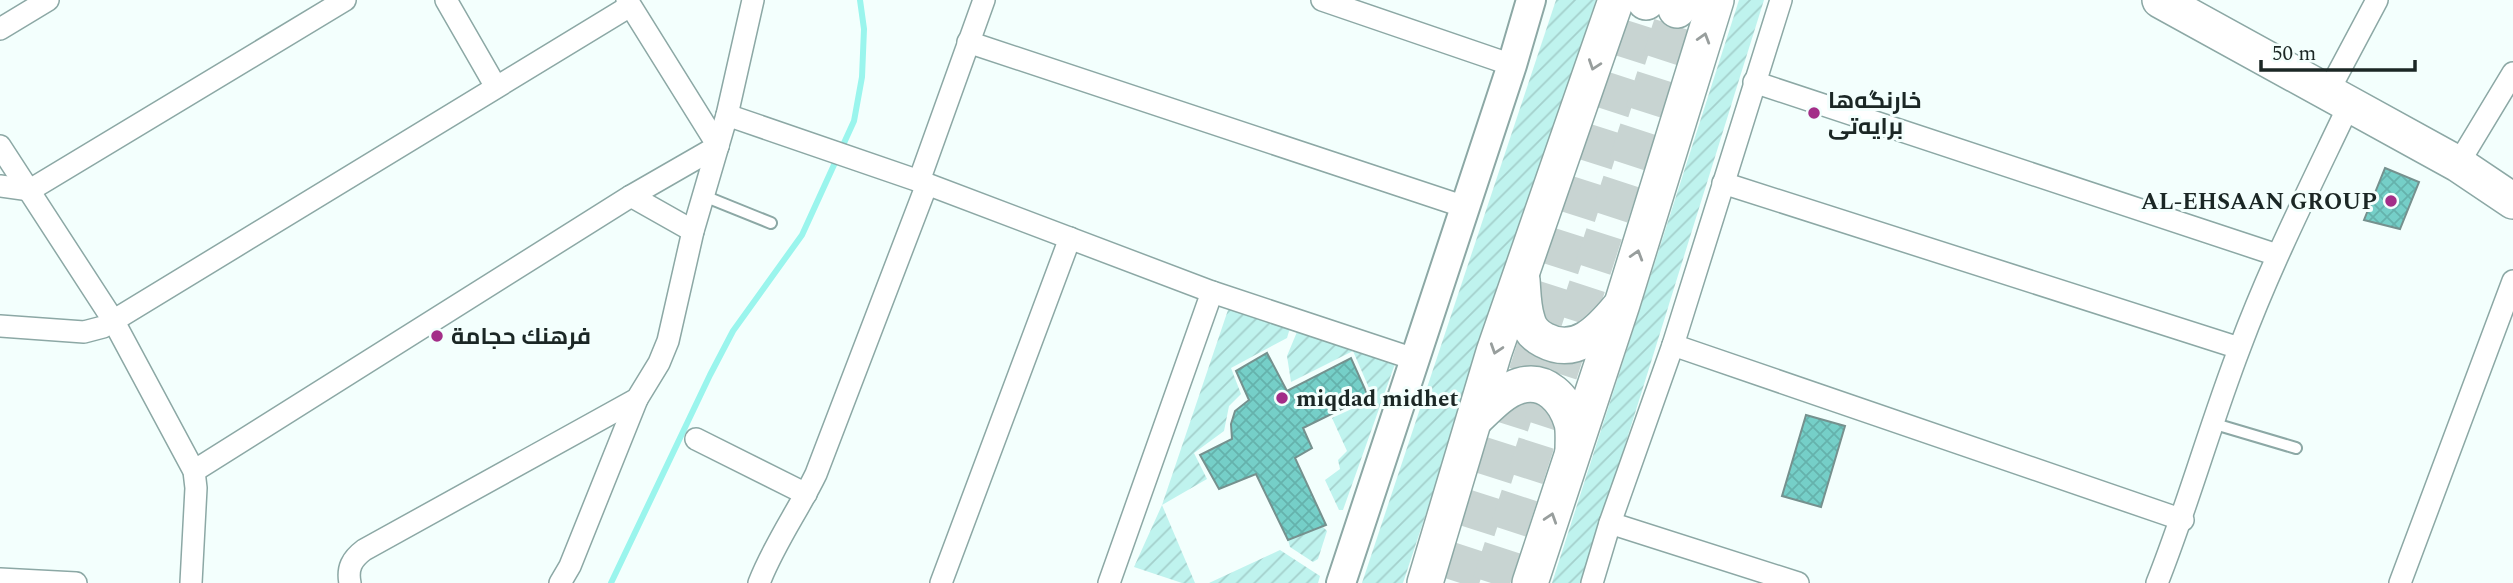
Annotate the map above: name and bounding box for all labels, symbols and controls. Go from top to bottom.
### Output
scale bar [2261,28,2415,72]
one-way arrow [1696,32,1710,45]
text: 50 m [2272,38,2316,70]
one-way arrow [1588,58,1602,70]
place label: خارنگه‌ها برايه‌تى [1828,84,1922,145]
marker: خارنگه‌ها برايه‌تى [1806,105,1822,121]
place label: AL-EHSAAN GROUP [2141,185,2377,220]
marker: AL-EHSAAN GROUP [2383,193,2399,209]
one-way arrow [1628,250,1643,262]
place label: فرهنك حجامة [451,320,591,355]
marker: فرهنك حجامة [429,328,445,344]
one-way arrow [1490,342,1504,355]
place label: miqdad midhet [1296,382,1458,417]
marker: miqdad midhet [1274,390,1290,406]
one-way arrow [1543,513,1557,525]

